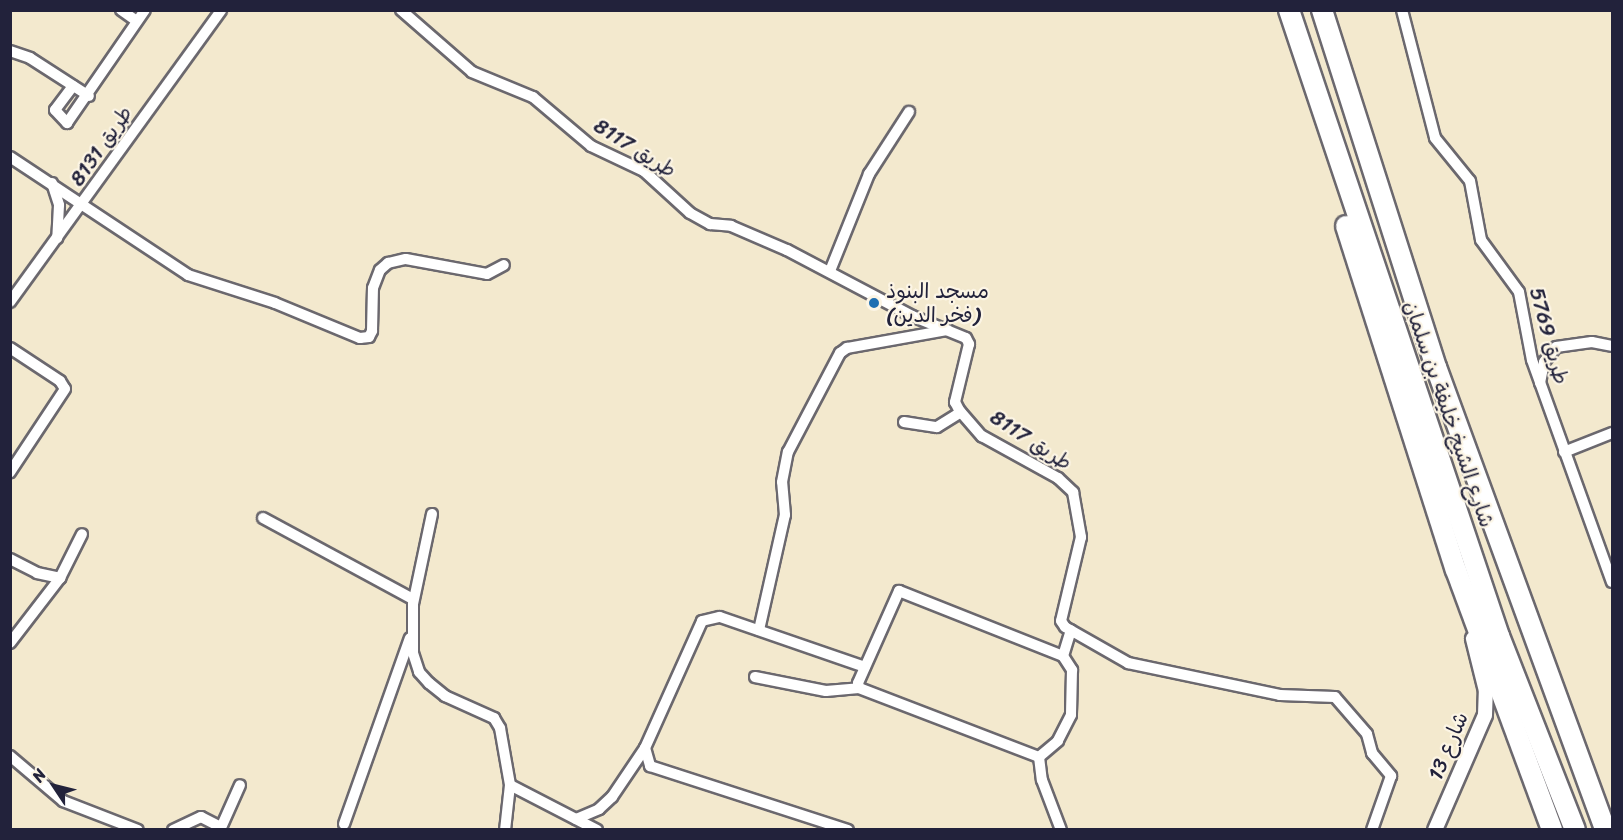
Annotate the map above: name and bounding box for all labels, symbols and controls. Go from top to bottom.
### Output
street label: طريق 8131 [64,101,138,191]
street label: طريق 8117 [589,113,681,183]
place label: مسجد البنوذ (فخر الدين) [886,278,989,328]
street label: طريق 5769 [1524,285,1574,387]
marker: مسجد البنوذ (فخر الدين) [867,296,881,310]
street label: شارع الشيخ خليفة بن سلمان [1398,297,1500,531]
street label: طريق 8117 [985,404,1077,476]
street label: شارع 13 [1422,708,1474,784]
north arrow [24,756,84,816]
text: N [24,763,54,788]

